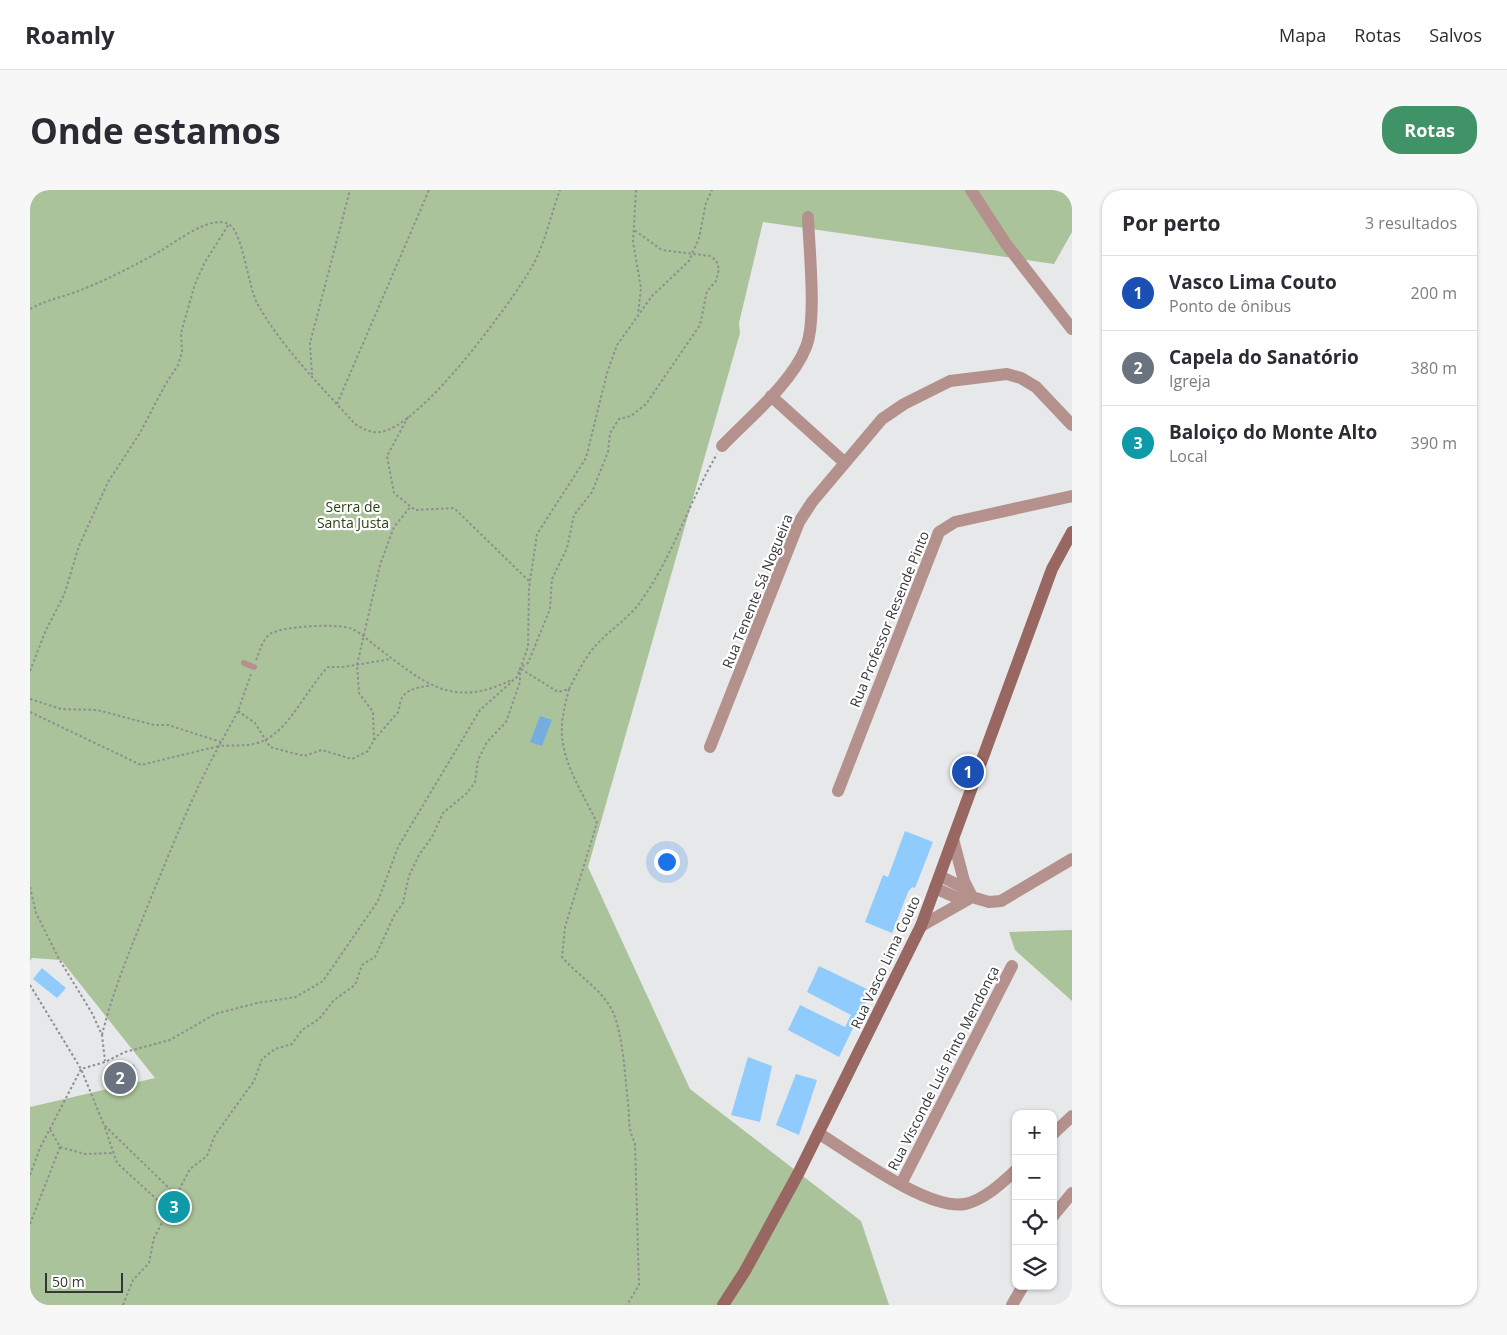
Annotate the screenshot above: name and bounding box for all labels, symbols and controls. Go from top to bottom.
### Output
text: Roamly [25,18,115,51]
text: Mapa [1279,23,1326,47]
text: Rotas [1354,23,1401,47]
text: Salvos [1429,23,1482,47]
button: Rotas [1382,106,1477,154]
text: Onde estamos [30,107,281,154]
text: Por perto [1122,209,1221,237]
text: 3 resultados [1365,212,1457,234]
text: Vasco Lima Couto [1169,269,1337,295]
text: 1 [1133,282,1143,304]
text: 200 m [1411,282,1457,304]
text: Ponto de ônibus [1169,295,1291,317]
text: Capela do Sanatório [1169,344,1359,370]
text: 2 [1133,357,1143,379]
text: 380 m [1411,357,1457,379]
text: Igreja [1169,370,1211,392]
text: Baloiço do Monte Alto [1169,419,1377,445]
text: 3 [1133,432,1143,454]
text: 390 m [1411,432,1457,454]
text: Local [1169,445,1208,467]
park label: Serra de Santa Justa [317,497,389,532]
street label: Rua Tenente Sá Nogueira [717,511,797,671]
street label: Rua Professor Resende Pinto [845,528,933,710]
pin: 1 [952,753,984,791]
your location [654,849,680,875]
street label: Rua Vasco Lima Couto [846,892,924,1032]
street label: Rua Visconde Luís Pinto Mendonça [883,962,1003,1174]
pin: 2 [104,1059,136,1097]
map controls [1012,1110,1057,1290]
button: + [1012,1110,1057,1155]
button: − [1012,1155,1057,1200]
pin: 3 [158,1188,190,1226]
button: locate [1012,1200,1057,1245]
button: layers [1012,1245,1057,1290]
scale bar [45,1270,122,1293]
text: 50 m [52,1272,85,1291]

